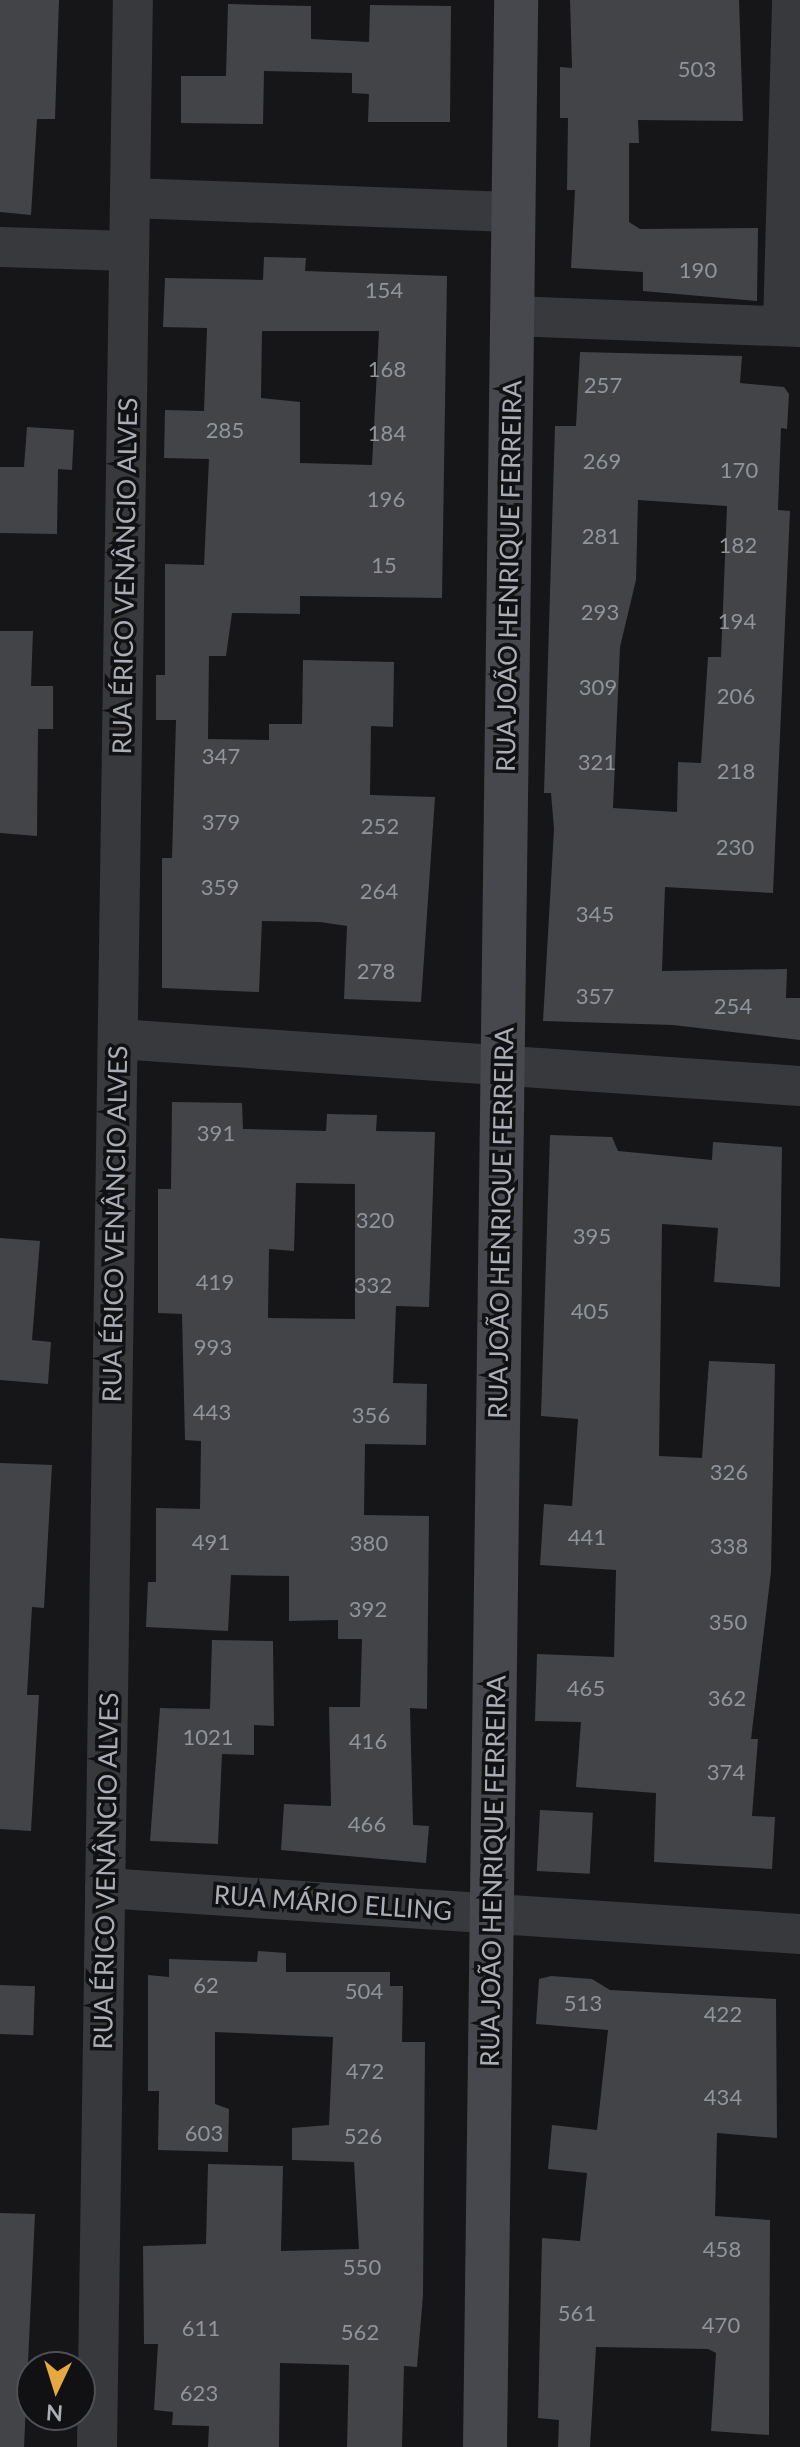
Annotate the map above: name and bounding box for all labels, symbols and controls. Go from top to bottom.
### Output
house number: 503 [678,56,716,82]
house number: 190 [679,257,717,283]
house number: 154 [365,277,403,303]
house number: 168 [368,356,406,382]
house number: 257 [584,372,622,398]
street label: RUA JOÃO HENRIQUE FERREIRA [490,379,528,773]
street label: RUA ÉRICO VENÂNCIO ALVES [106,396,144,756]
house number: 285 [206,417,244,443]
house number: 184 [368,420,406,446]
house number: 269 [583,448,621,474]
house number: 170 [720,457,758,483]
house number: 196 [367,486,405,512]
house number: 281 [582,523,620,549]
house number: 182 [719,532,757,558]
house number: 15 [371,552,397,578]
house number: 293 [581,599,619,625]
house number: 194 [718,608,756,634]
house number: 309 [579,674,617,700]
house number: 206 [717,683,755,709]
house number: 347 [202,743,240,769]
house number: 321 [578,749,616,775]
house number: 218 [717,758,755,784]
house number: 379 [202,809,240,835]
house number: 252 [361,813,399,839]
house number: 230 [716,834,754,860]
house number: 359 [201,874,239,900]
house number: 264 [360,878,398,904]
house number: 345 [576,901,614,927]
house number: 278 [357,958,395,984]
house number: 357 [576,983,614,1009]
house number: 254 [714,993,752,1019]
street label: RUA JOÃO HENRIQUE FERREIRA [482,1026,520,1420]
street label: RUA ÉRICO VENÂNCIO ALVES [96,1044,134,1404]
house number: 391 [197,1120,235,1146]
house number: 320 [356,1207,394,1233]
house number: 395 [573,1223,611,1249]
house number: 419 [196,1269,234,1295]
house number: 332 [354,1272,392,1298]
house number: 405 [571,1298,609,1324]
house number: 993 [194,1334,232,1360]
house number: 443 [193,1399,231,1425]
house number: 356 [352,1402,390,1428]
house number: 326 [710,1459,748,1485]
house number: 441 [568,1524,606,1550]
house number: 491 [192,1529,230,1555]
house number: 380 [350,1530,388,1556]
house number: 338 [710,1533,748,1559]
house number: 392 [349,1596,387,1622]
house number: 350 [709,1609,747,1635]
street label: RUA JOÃO HENRIQUE FERREIRA [474,1674,512,2068]
house number: 465 [567,1675,605,1701]
house number: 362 [708,1685,746,1711]
street label: RUA ÉRICO VENÂNCIO ALVES [87,1691,125,2051]
house number: 1021 [182,1724,234,1750]
house number: 416 [349,1728,387,1754]
house number: 374 [707,1759,745,1785]
house number: 466 [348,1811,386,1837]
street label: RUA MÁRIO ELLING [212,1879,454,1927]
house number: 62 [193,1972,219,1998]
house number: 504 [345,1978,383,2004]
house number: 513 [564,1990,602,2016]
house number: 422 [704,2001,742,2027]
house number: 472 [346,2058,384,2084]
house number: 434 [704,2084,742,2110]
house number: 603 [185,2120,223,2146]
house number: 526 [344,2123,382,2149]
house number: 458 [703,2236,741,2262]
house number: 550 [343,2254,381,2280]
house number: 561 [558,2300,596,2326]
house number: 470 [702,2312,740,2338]
house number: 611 [182,2315,220,2341]
house number: 562 [341,2319,379,2345]
north arrow [16,2351,96,2431]
house number: 623 [180,2380,218,2406]
text: N [45,2399,64,2428]

